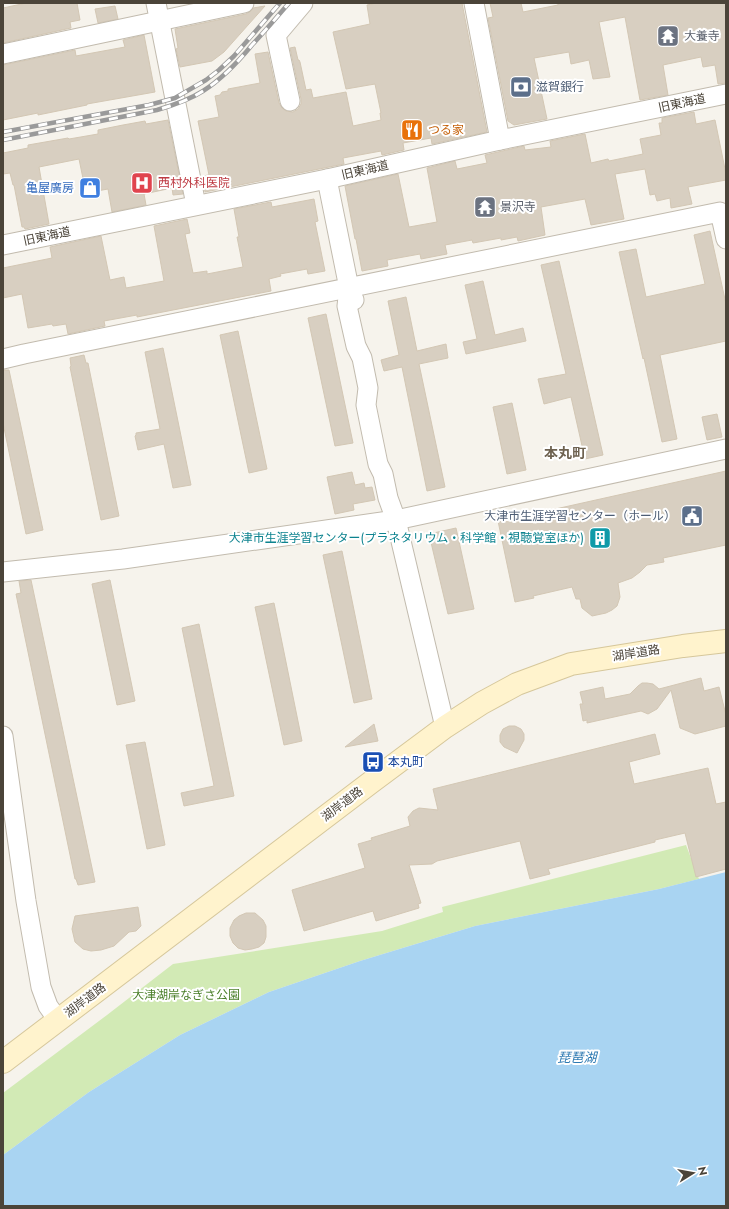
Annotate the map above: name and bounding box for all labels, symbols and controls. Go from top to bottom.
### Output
temple icon: 大養寺 [655,23,681,49]
place label: 大養寺 [684,27,720,45]
bank icon: 滋賀銀行 [508,74,534,100]
place label: 滋賀銀行 [536,78,584,96]
street label: 旧東海道 [657,89,707,117]
restaurant icon: つる家 [399,117,425,143]
place label: つる家 [428,121,464,139]
street label: 旧東海道 [340,156,390,184]
hospital icon: 西村外科医院 [129,170,155,196]
place label: 西村外科医院 [158,174,230,192]
shop icon: 亀屋廣房 [77,175,103,201]
place label: 亀屋廣房 [26,179,74,197]
temple icon: 景沢寺 [472,194,498,220]
place label: 景沢寺 [500,198,536,216]
street label: 旧東海道 [22,222,72,250]
district label: 本丸町 [544,443,586,463]
public building icon: 大津市生涯学習センター（ホール） [679,503,705,529]
place label: 大津市生涯学習センター（ホール） [484,507,676,525]
building icon: 大津市生涯学習センター(プラネタリウム・科学館・視聴覚室ほか) [587,525,613,551]
place label: 大津市生涯学習センター(プラネタリウム・科学館・視聴覚室ほか) [229,529,584,547]
street label: 湖岸道路 [611,640,661,666]
bus stop icon: 本丸町 [360,749,386,775]
place label: 本丸町 [388,753,424,771]
street label: 湖岸道路 [317,782,367,826]
street label: 湖岸道路 [60,978,110,1022]
park label: 大津湖岸なぎさ公園 [132,986,240,1004]
water label: 琵琶湖 [557,1048,598,1067]
north arrow [673,1153,713,1193]
text: N [694,1165,712,1177]

